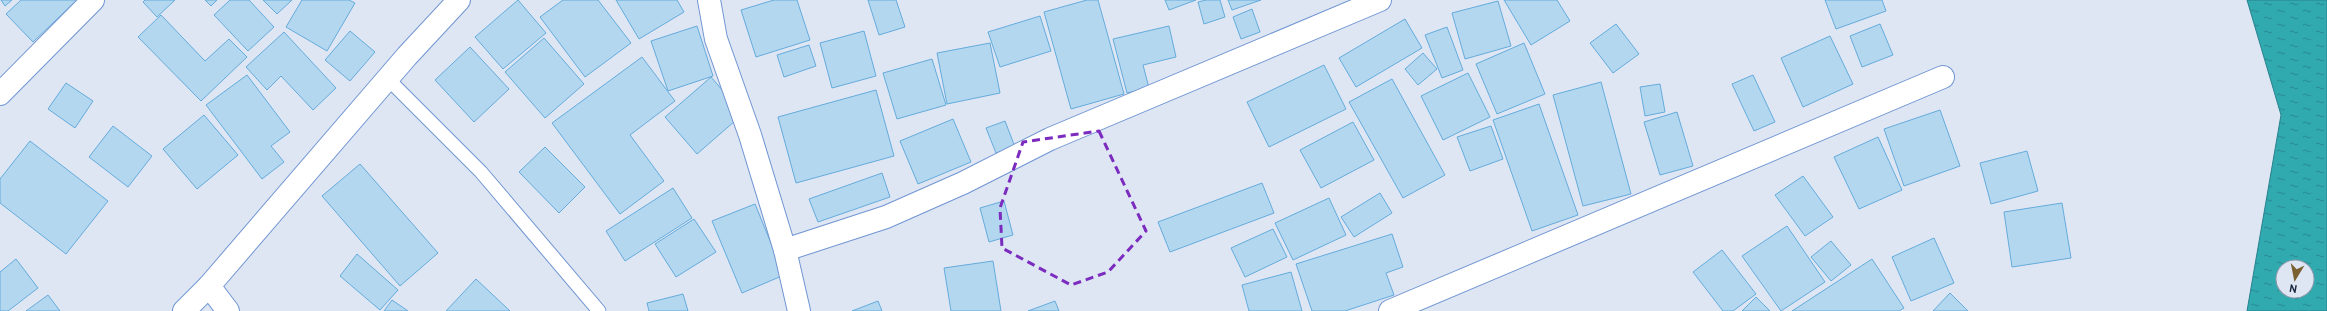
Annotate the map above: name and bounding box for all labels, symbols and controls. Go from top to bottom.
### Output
north arrow [2275,259,2315,299]
text: N [2288,280,2299,295]

